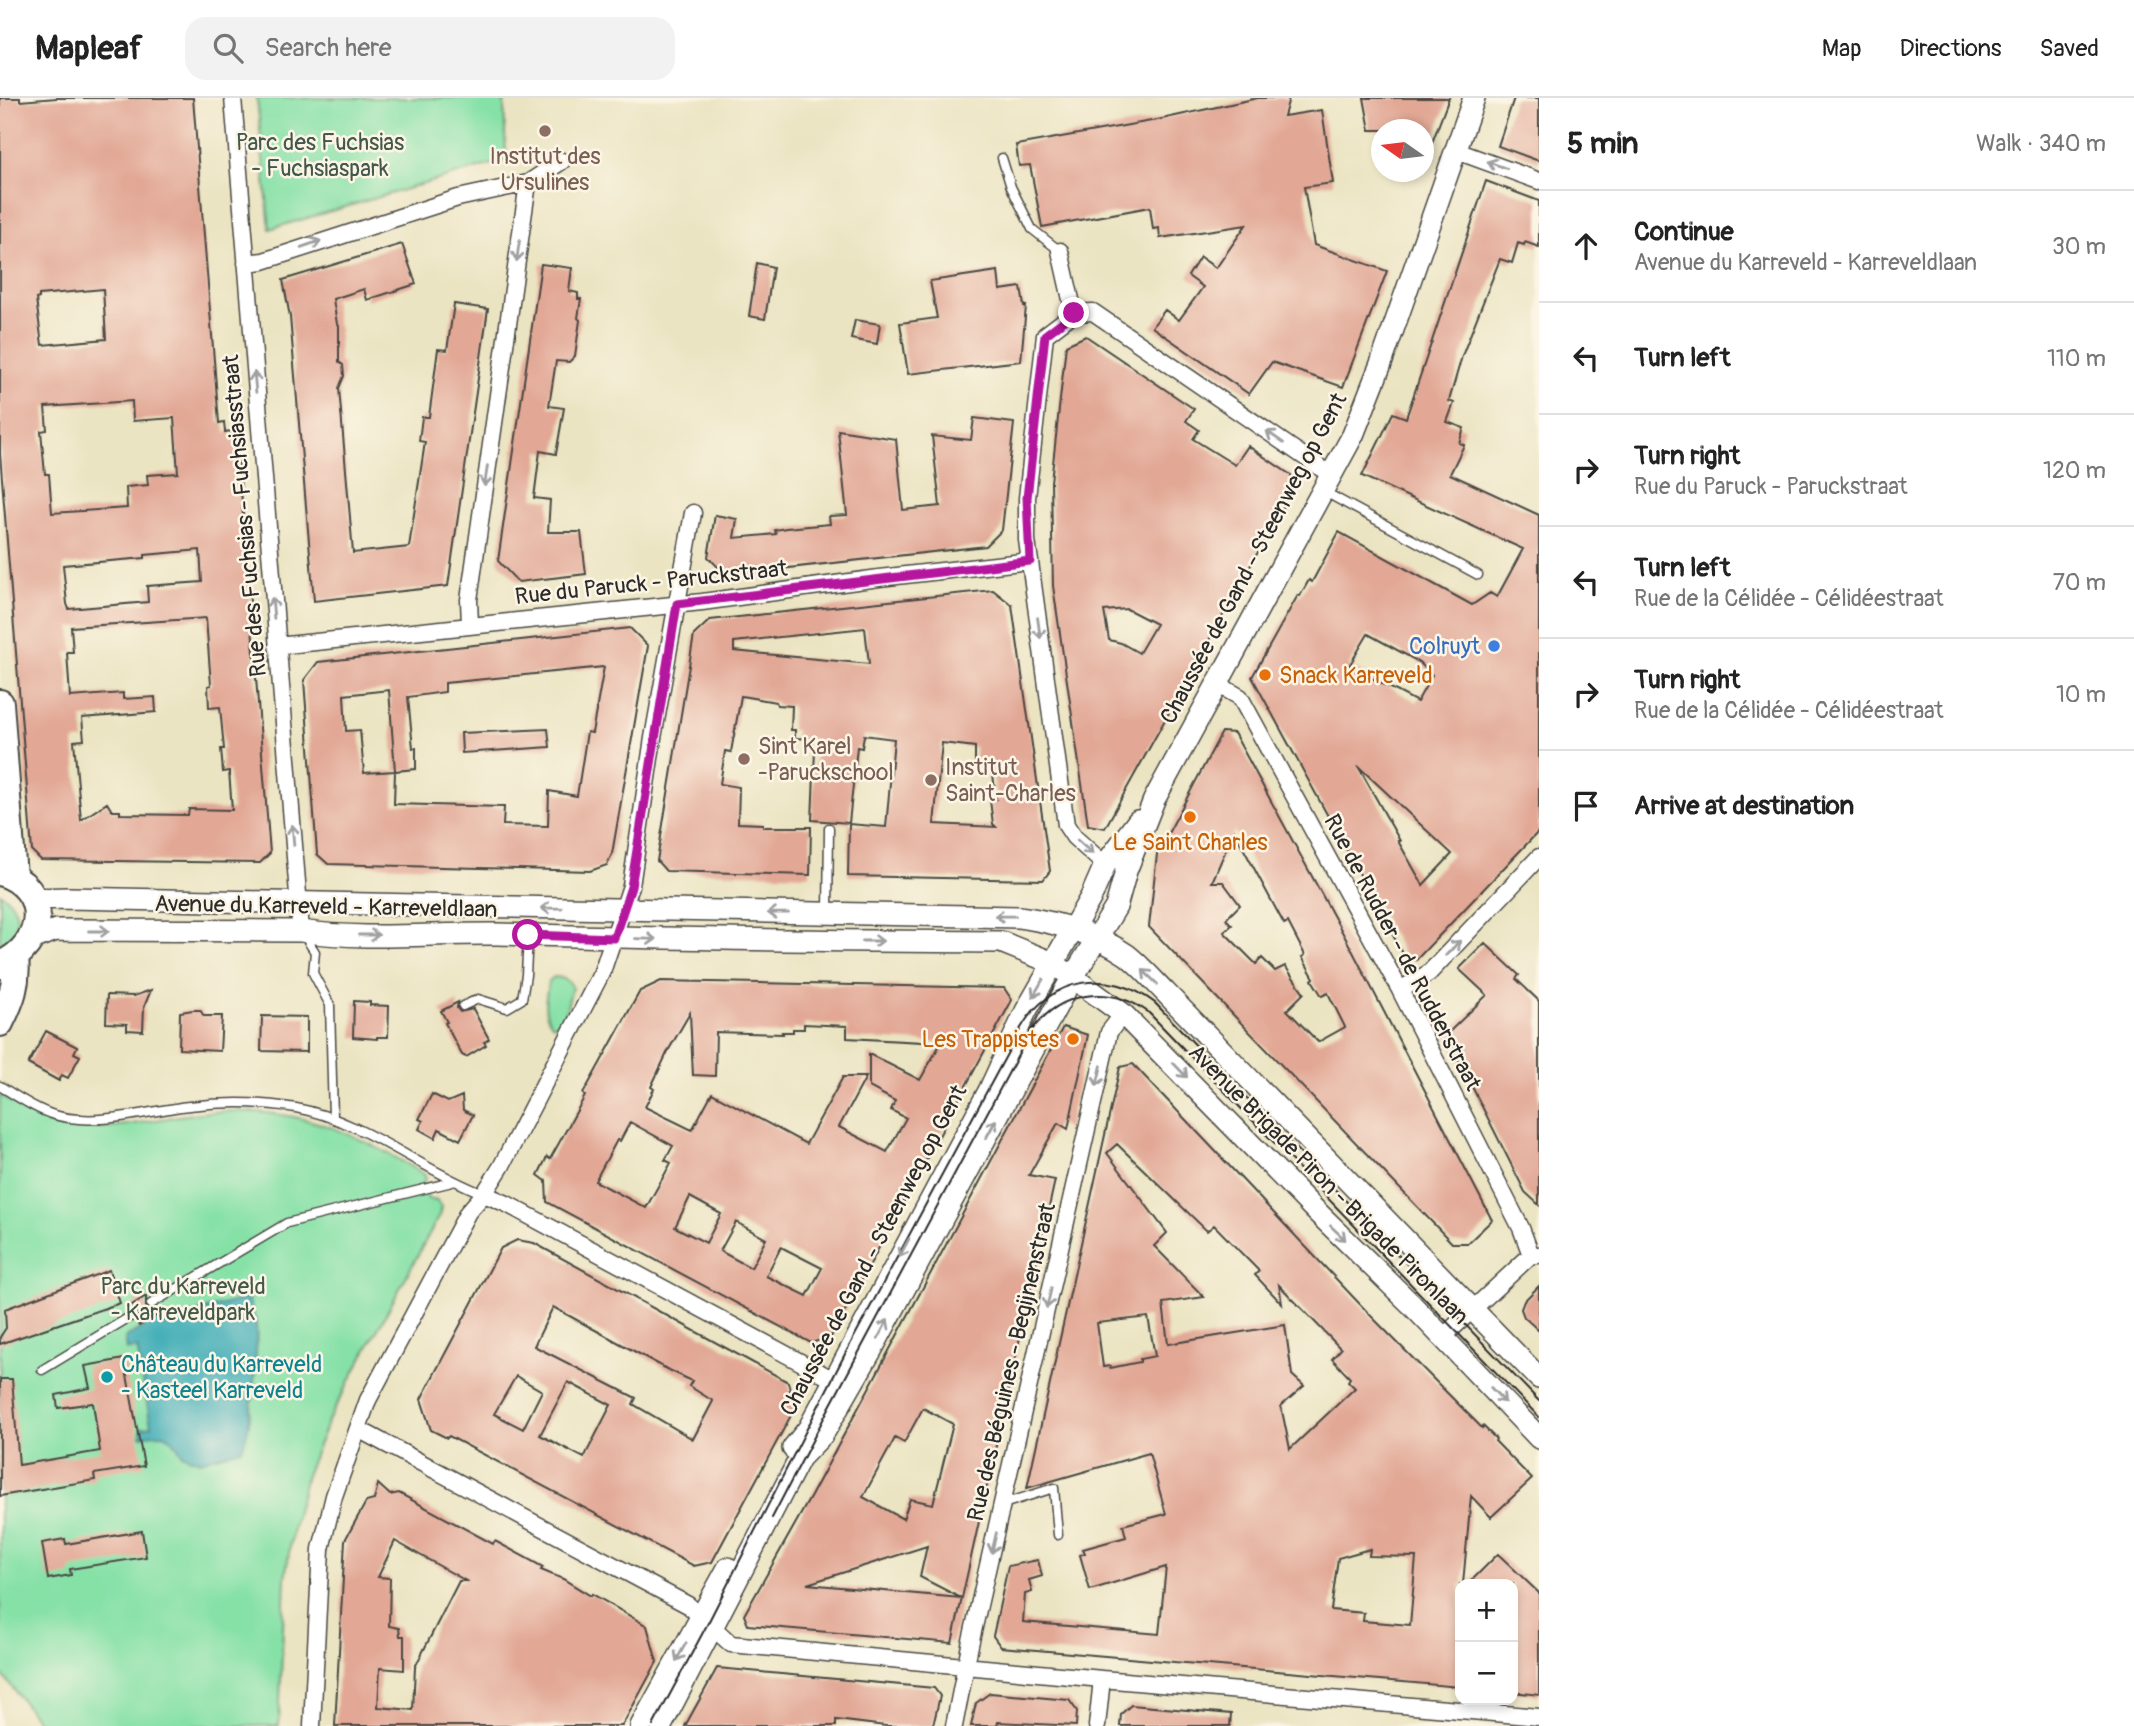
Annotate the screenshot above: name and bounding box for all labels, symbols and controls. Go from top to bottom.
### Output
search box [185,17,675,80]
text: Mapleaf [35,28,143,69]
icon: search [209,29,247,67]
text: Search here [265,32,392,64]
text: Map [1822,34,1862,63]
text: Directions [1900,34,2001,63]
text: Saved [2039,34,2099,63]
north arrow [1371,119,1434,182]
marker: Institut des Ursulines [537,123,553,139]
text: 5 min [1567,125,1638,162]
park label: Parc des Fuchsias - Fuchsiaspark [236,128,404,183]
text: Walk · 340 m [1976,129,2106,158]
place label: Institut des Ursulines [490,142,600,197]
one-way arrow [1486,158,1508,170]
text: Continue [1634,216,1734,248]
icon: ahead [1567,227,1605,265]
text: 30 m [2052,232,2106,261]
one-way arrow [300,237,322,250]
one-way arrow [511,239,524,262]
text: Avenue du Karreveld - Karreveldlaan [1634,248,1977,277]
route end [1058,297,1089,328]
icon: left [1567,339,1605,377]
text: Turn left [1634,342,1730,374]
text: 110 m [2047,344,2106,373]
street label: Rue des Fuchsias - Fuchsiasstraat [216,353,273,678]
one-way arrow [248,371,261,393]
street label: Chaussée de Gand - Steenweg op Gent [1154,387,1354,729]
one-way arrow [1266,430,1285,444]
text: Turn right [1634,440,1740,472]
icon: right [1567,451,1605,489]
text: 120 m [2043,456,2106,485]
one-way arrow [480,464,493,487]
text: Rue du Paruck - Paruckstraat [1634,472,1908,501]
text: Turn left [1634,552,1730,584]
street label: Rue du Paruck - Paruckstraat [513,554,789,611]
icon: left [1567,563,1605,601]
text: 70 m [2053,568,2106,597]
text: Rue de la Célidée - Célidéestraat [1634,584,1943,613]
one-way arrow [266,598,279,620]
one-way arrow [1033,616,1046,639]
place label: Colruyt [1409,632,1481,661]
marker: Colruyt [1486,638,1502,654]
place label: Snack Karreveld [1279,661,1433,690]
text: Turn right [1634,664,1740,696]
marker: Snack Karreveld [1257,667,1273,683]
icon: right [1567,675,1605,713]
text: 10 m [2056,680,2106,709]
text: Rue de la Célidée - Célidéestraat [1634,696,1943,725]
place label: Sint Karel -Paruckschool [758,732,894,787]
marker: Sint Karel -Paruckschool [736,751,752,767]
place label: Institut Saint-Charles [945,753,1076,808]
marker: Institut Saint-Charles [923,772,939,788]
icon: arrive [1567,787,1605,825]
text: Arrive at destination [1634,790,1854,822]
marker: Le Saint Charles [1182,809,1198,825]
street label: Rue de Rudder - de Rudderstraat [1317,809,1488,1096]
one-way arrow [286,824,299,847]
place label: Le Saint Charles [1112,828,1268,857]
one-way arrow [1076,839,1094,855]
street label: Avenue du Karreveld - Karreveldlaan [154,889,498,924]
one-way arrow [539,901,562,914]
one-way arrow [767,906,790,919]
one-way arrow [994,910,1017,923]
route start [512,919,543,950]
one-way arrow [87,924,110,938]
one-way arrow [357,928,380,942]
one-way arrow [634,932,657,946]
one-way arrow [861,934,884,948]
one-way arrow [1444,940,1461,957]
one-way arrow [1142,969,1159,986]
one-way arrow [1031,978,1045,998]
place label: Les Trappistes [921,1025,1059,1054]
marker: Les Trappistes [1065,1031,1081,1047]
street label: Avenue Brigade Piron - Brigade Pironlaan [1182,1038,1475,1331]
one-way arrow [1171,1061,1188,1078]
one-way arrow [1091,1064,1105,1087]
street label: Chaussée de Gand - Steenweg op Gent [774,1079,974,1421]
one-way arrow [984,1119,998,1139]
street label: Rue des Béguines - Begijnenstraat [961,1199,1062,1524]
one-way arrow [1330,1225,1347,1242]
one-way arrow [897,1238,911,1258]
park label: Parc du Karreveld - Karreveldpark [100,1272,266,1327]
one-way arrow [1042,1286,1055,1309]
one-way arrow [877,1319,890,1340]
place label: Château du Karreveld - Kasteel Karreveld [121,1350,322,1405]
marker: Château du Karreveld - Kasteel Karreveld [99,1369,115,1385]
one-way arrow [1490,1386,1507,1403]
one-way arrow [986,1531,1000,1554]
map controls [1455,1579,1518,1705]
button: + [1455,1579,1518,1642]
one-way arrow [674,1642,688,1662]
button: − [1455,1642,1518,1705]

